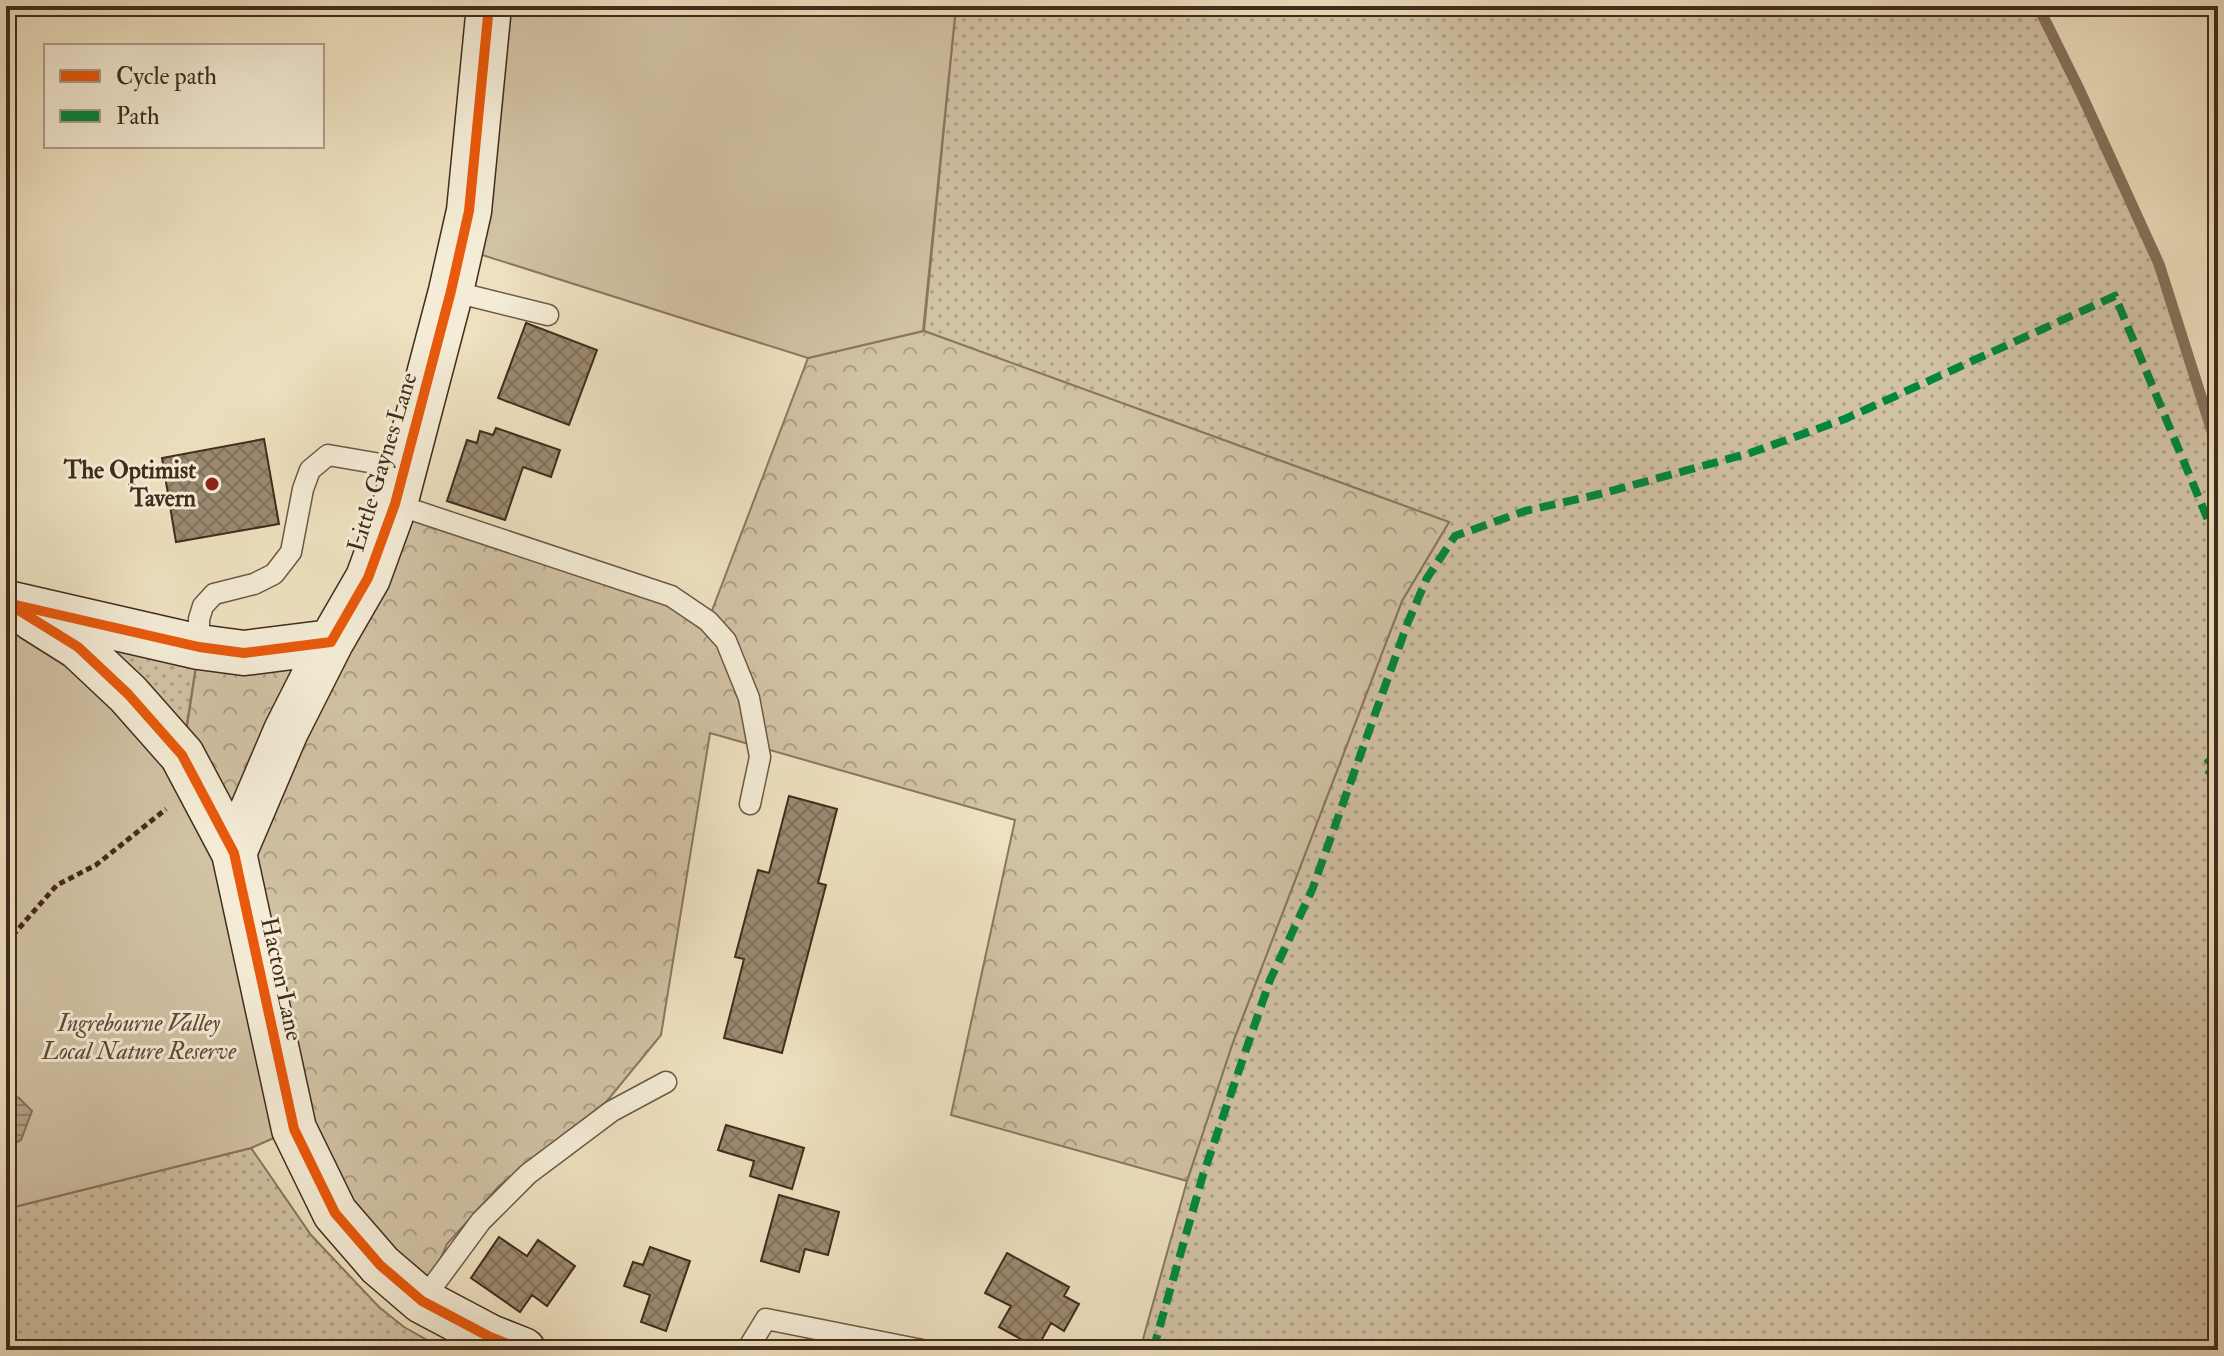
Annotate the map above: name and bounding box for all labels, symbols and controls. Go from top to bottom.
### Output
legend [44,44,324,148]
text: Cycle path [116,61,217,92]
text: Path [116,101,160,132]
street label: Little Gaynes Lane [340,369,424,556]
place label: The Optimist Tavern [63,455,197,514]
marker: The Optimist Tavern [203,475,221,493]
street label: Hacton Lane [253,914,310,1044]
park label: Ingrebourne Valley Local Nature Reserve [41,1008,237,1067]

